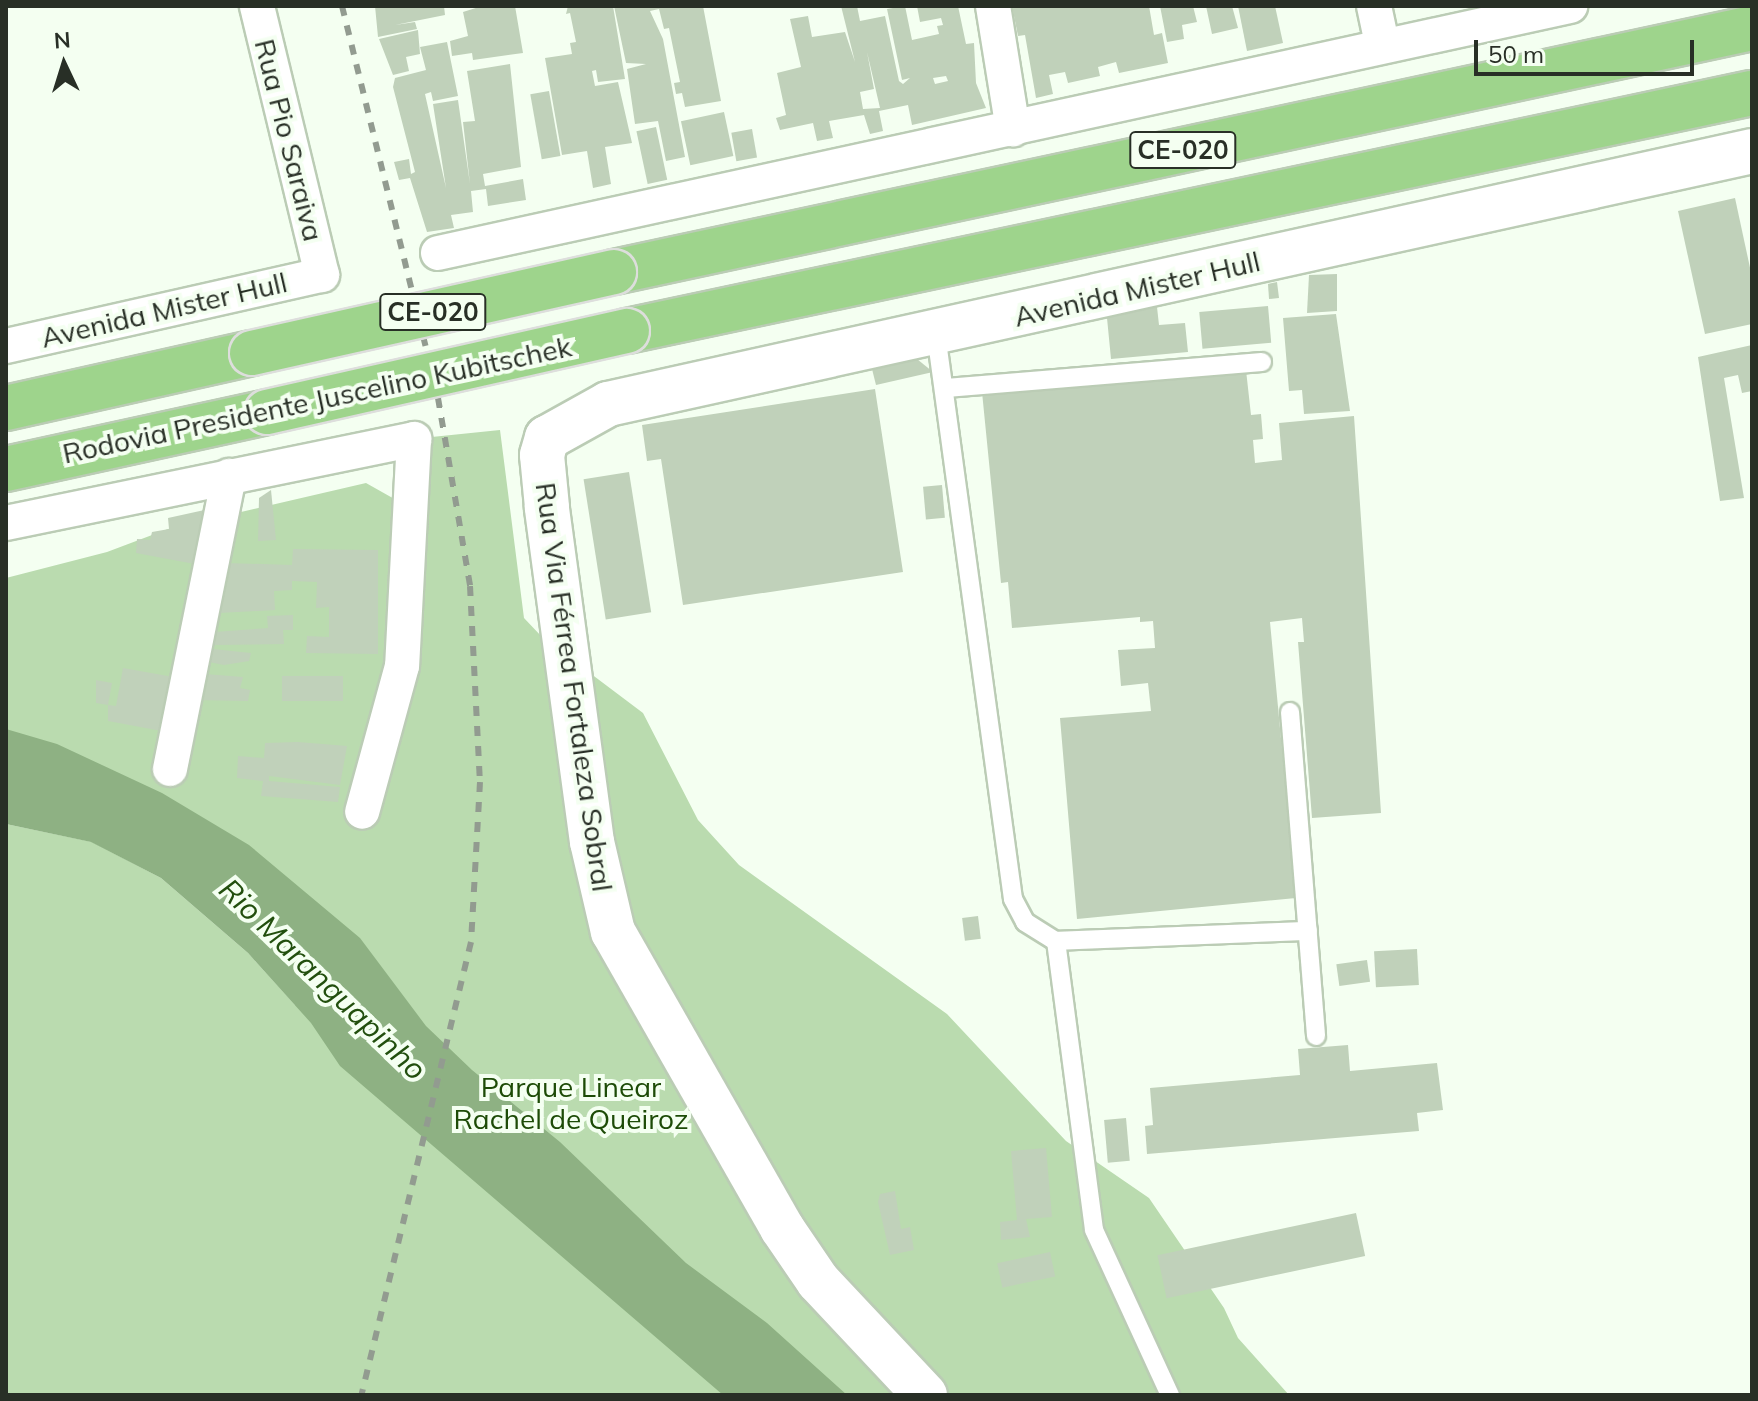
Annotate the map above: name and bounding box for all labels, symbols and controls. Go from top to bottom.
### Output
north arrow [24,24,104,104]
scale bar [1478,24,1698,74]
text: N [53,26,72,55]
street label: Rua Pio Saraiva [248,36,330,244]
text: 50 m [1488,39,1544,69]
road number: CE-020 [1129,128,1237,172]
street label: Avenida Mister Hull [1011,244,1263,334]
street label: Avenida Mister Hull [38,265,290,355]
road number: CE-020 [379,290,487,334]
street label: Rodovia Presidente Juscelino Kubitschek [59,330,575,470]
street label: Rua Via Férrea Fortaleza Sobral [529,480,619,894]
water label: Rio Maranguapinho [212,871,434,1087]
park label: Parque Linear Rachel de Queiroz [454,1070,688,1136]

